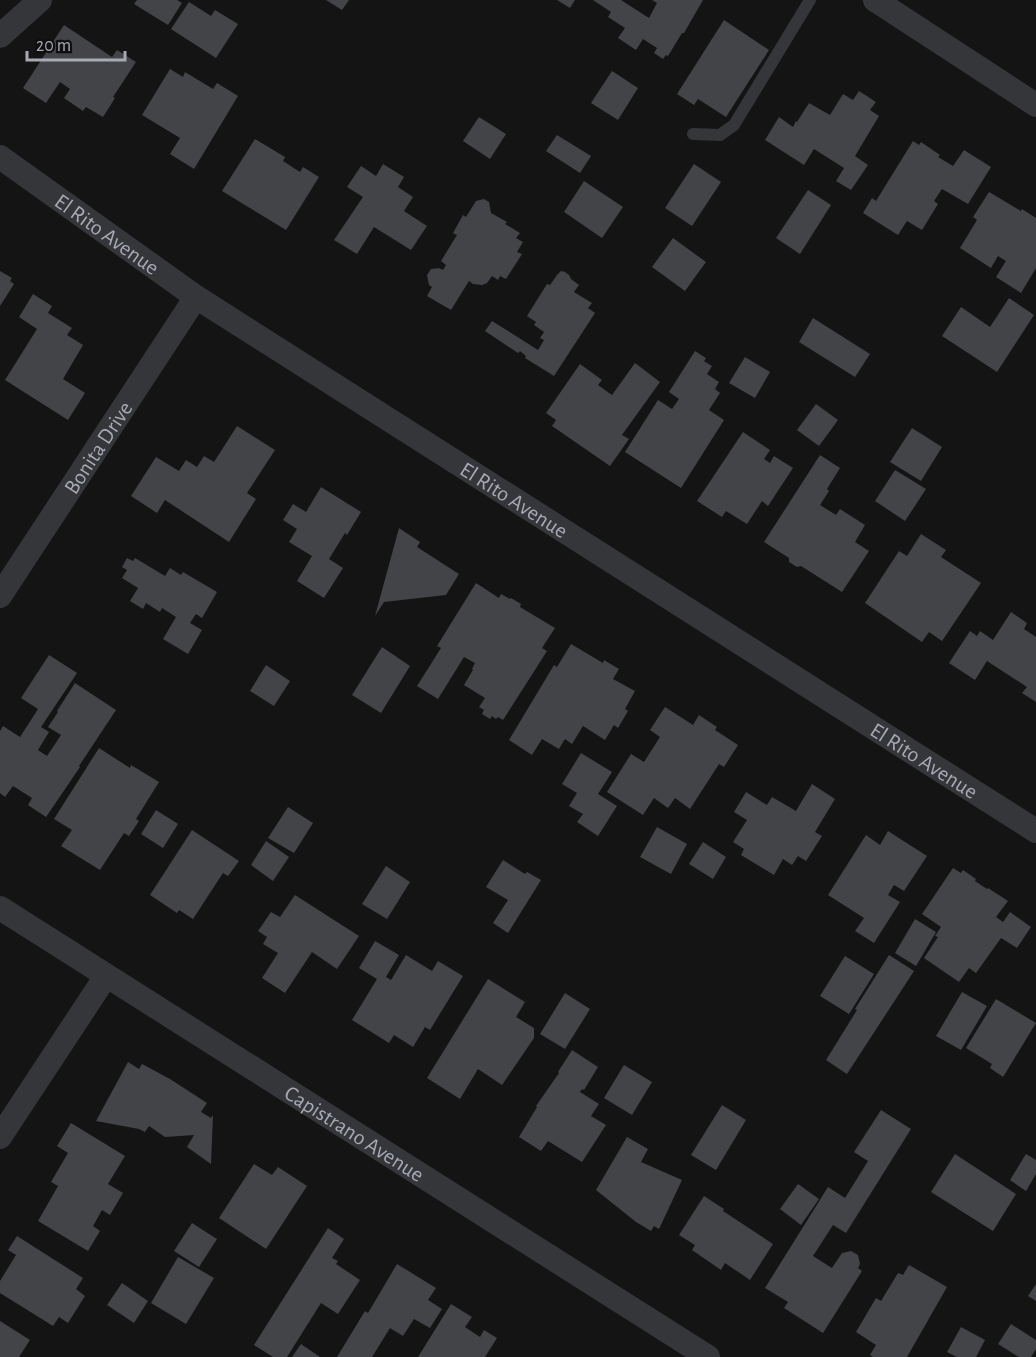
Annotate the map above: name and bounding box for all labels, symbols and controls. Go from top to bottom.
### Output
scale bar [27,24,124,62]
text: 20 m [36,37,71,55]
street label: El Rito Avenue [51,190,163,279]
street label: Bonita Drive [60,398,137,498]
street label: El Rito Avenue [456,458,571,542]
street label: El Rito Avenue [866,719,981,803]
street label: Capistrano Avenue [281,1082,428,1186]

